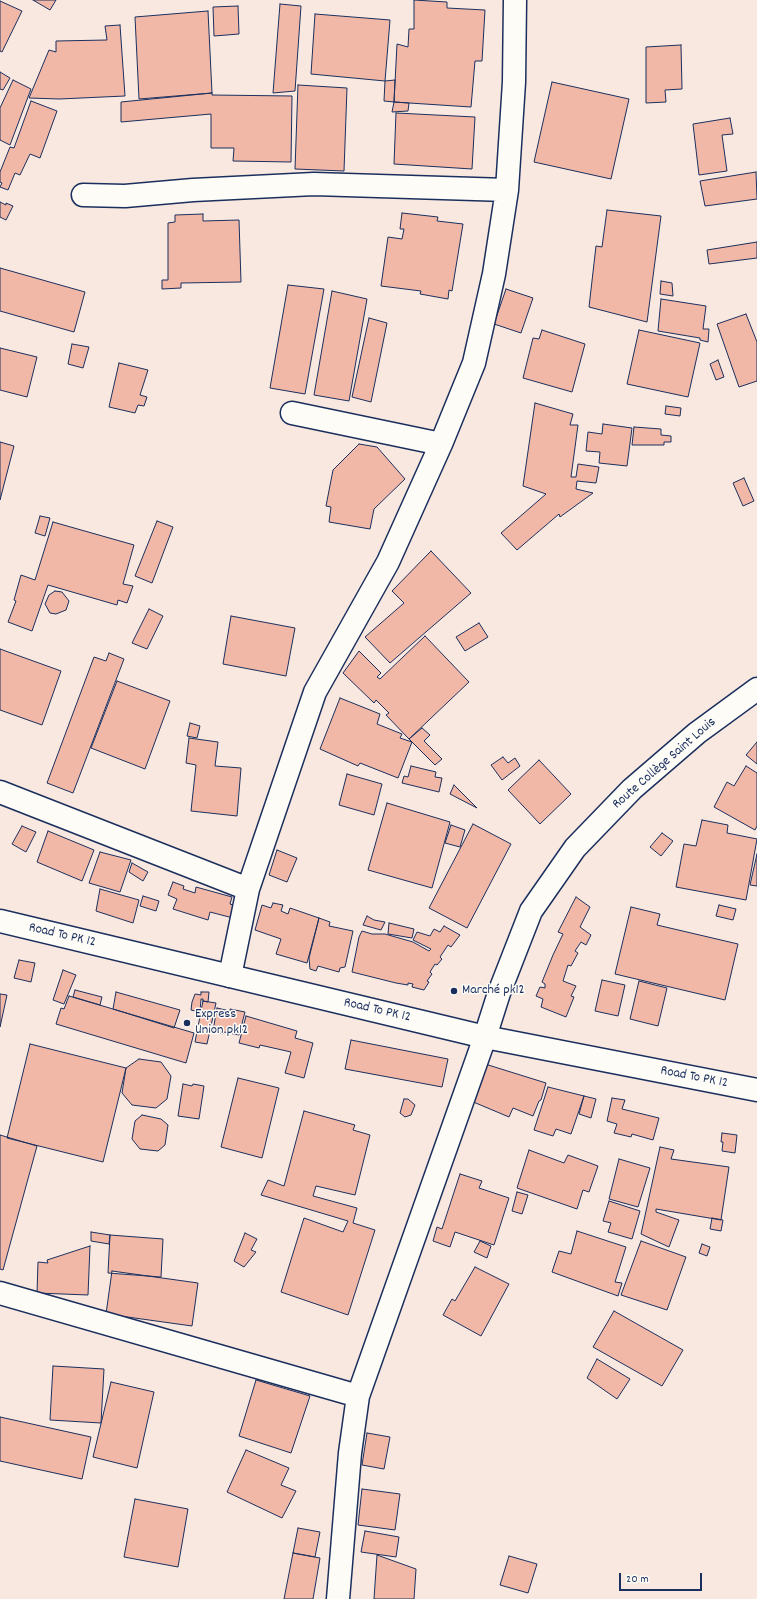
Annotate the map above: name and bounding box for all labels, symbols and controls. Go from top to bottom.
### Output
street label: Route Collège Saint Louis [610,715,720,813]
street label: Road To PK 12 [27,920,97,952]
place label: Marché pk12 [462,983,525,999]
marker: Marché pk12 [449,986,459,996]
street label: Road To PK 12 [342,995,412,1027]
place label: Express Union pk12 [195,1007,248,1040]
marker: Express Union pk12 [182,1018,192,1028]
street label: Road To PK 12 [659,1063,729,1093]
scale bar [621,1565,704,1591]
text: 20 m [626,1571,649,1588]

